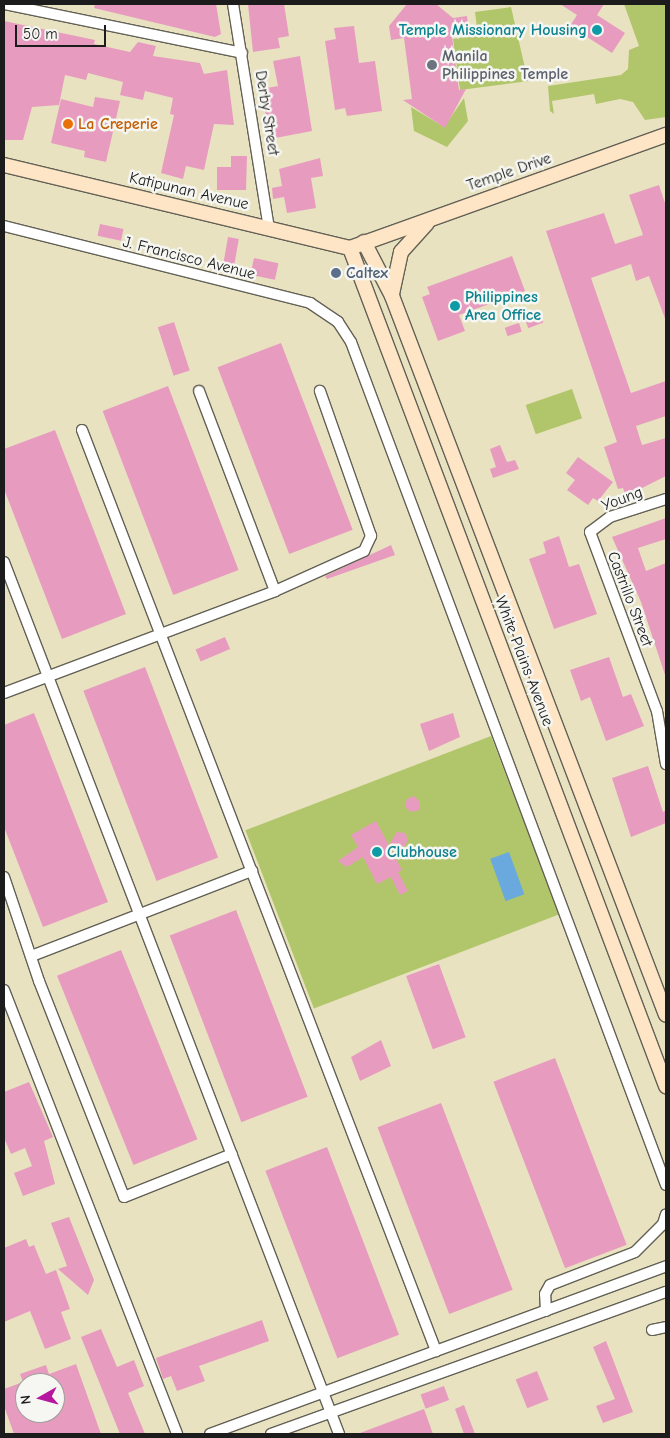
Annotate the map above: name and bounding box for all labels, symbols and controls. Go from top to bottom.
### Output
scale bar [18,15,109,47]
place label: Temple Missionary Housing [399,20,587,40]
marker: Temple Missionary Housing [591,24,603,36]
text: 50 m [23,25,58,43]
place label: Manila Philippines Temple [442,46,568,84]
marker: Manila Philippines Temple [426,59,438,71]
street label: Derby Street [251,69,283,157]
place label: La Creperie [78,114,158,134]
marker: La Creperie [62,118,74,130]
street label: Temple Drive [464,149,554,195]
street label: Katipunan Avenue [127,168,251,214]
street label: J. Francisco Avenue [121,232,257,284]
place label: Caltex [346,263,388,283]
marker: Caltex [330,267,342,279]
place label: Philippines Area Office [465,287,541,325]
marker: Philippines Area Office [449,300,461,312]
street label: Young [599,482,645,516]
street label: Castrillo Street [603,549,657,649]
street label: White Plains Avenue [490,593,558,729]
place label: Clubhouse [387,842,457,862]
marker: Clubhouse [371,846,383,858]
north arrow [15,1373,65,1423]
text: N [17,1394,35,1405]

